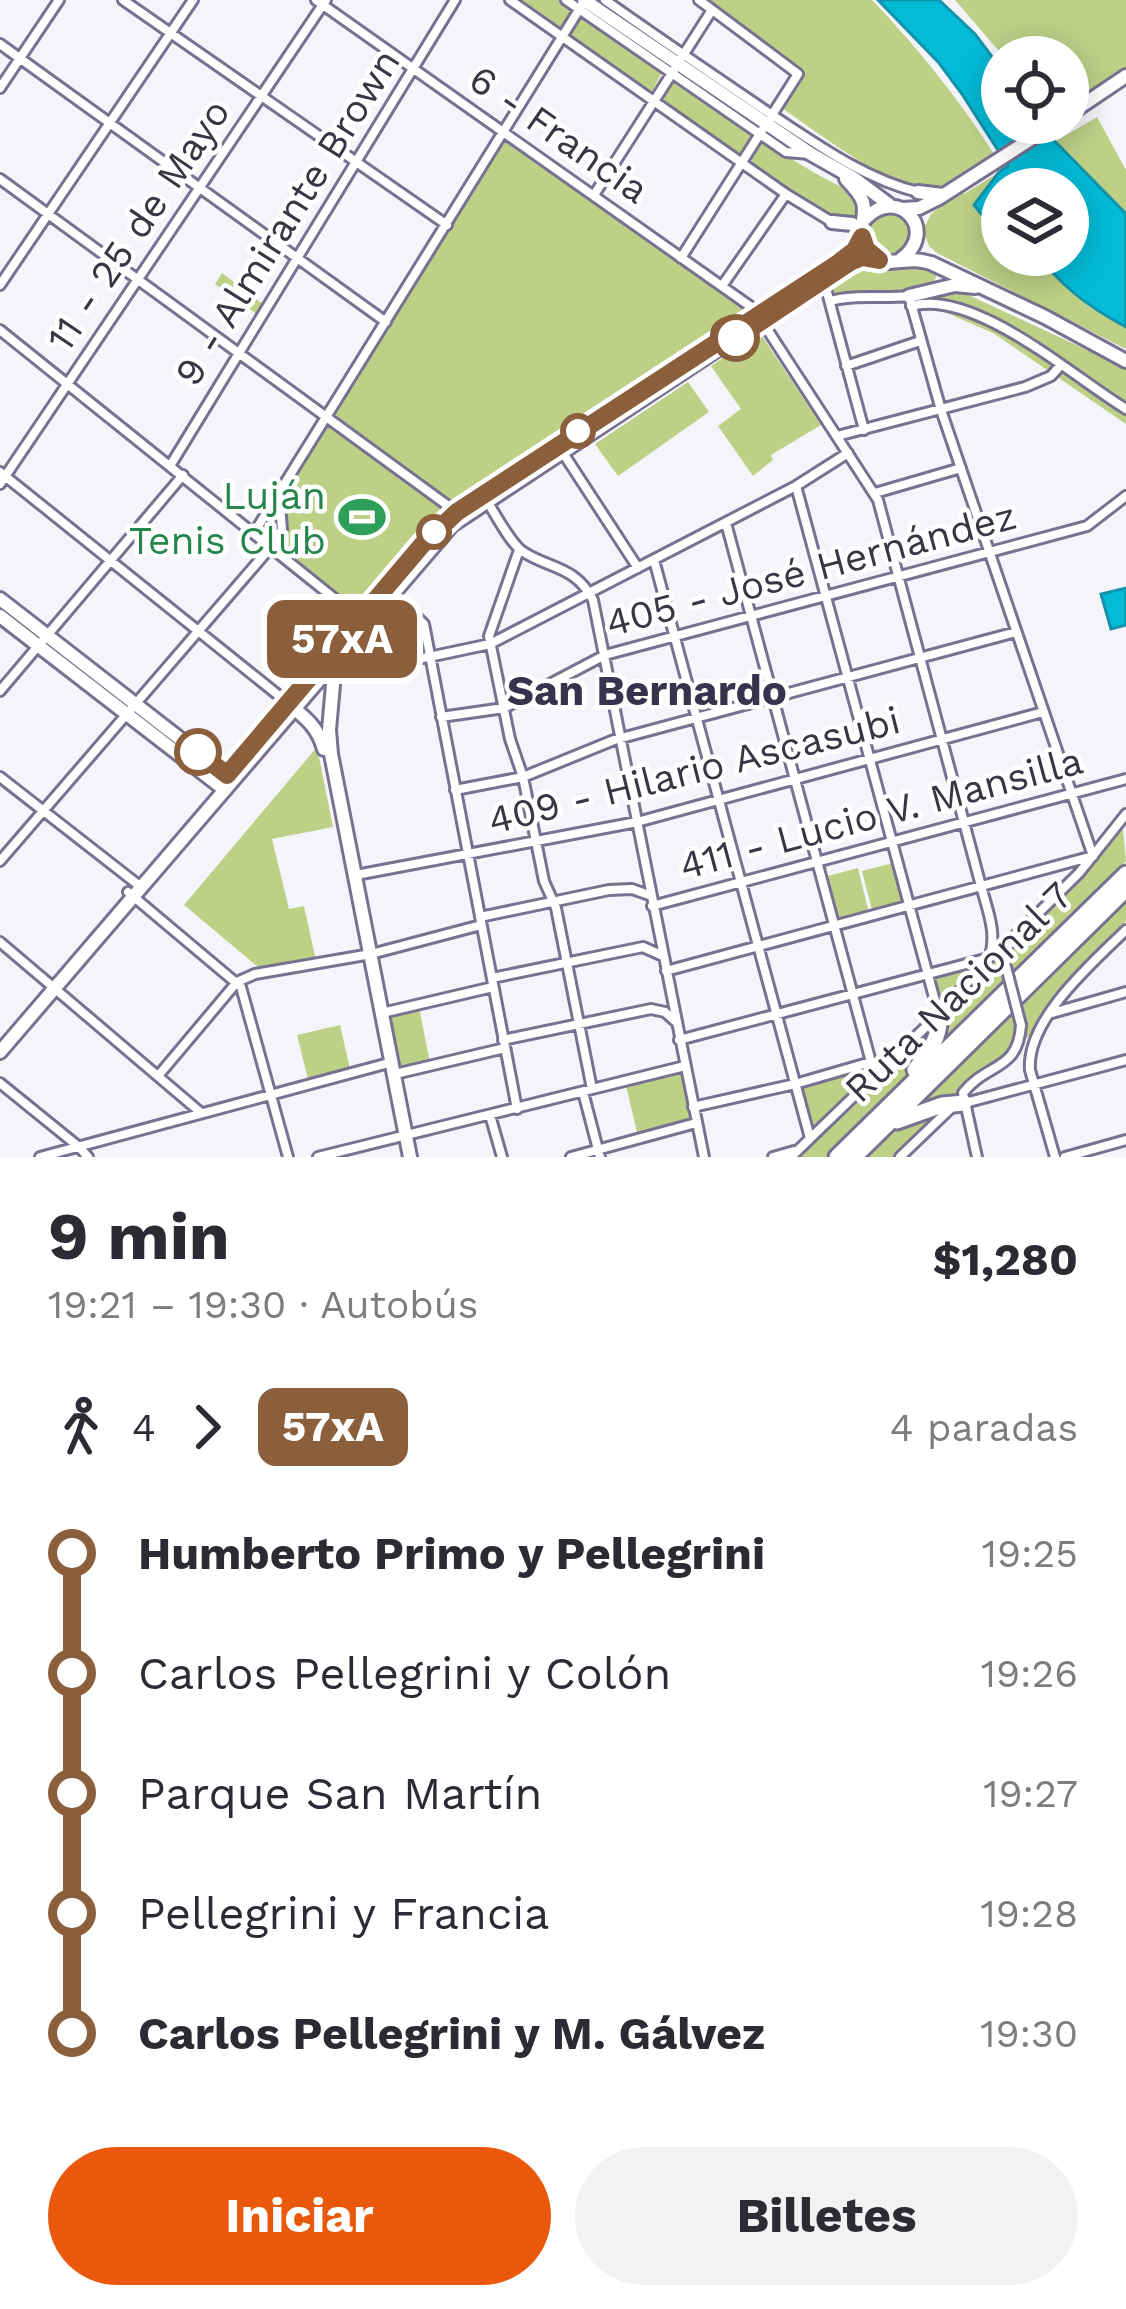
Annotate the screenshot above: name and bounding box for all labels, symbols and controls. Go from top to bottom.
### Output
map controls [981,36,1089,276]
button: locate [981,36,1089,144]
street label: 9 - Almirante Brown [165,41,409,393]
street label: 6 - Francia [461,56,657,212]
street label: 11 - 25 de Mayo [37,91,239,359]
button: layers [981,168,1089,276]
unlabelled marker [714,316,758,360]
unlabelled marker [712,319,744,351]
unlabelled marker [562,415,594,447]
place label: Luján Tenis Club [129,473,326,563]
sports icon: Luján Tenis Club [337,492,387,542]
street label: 405 - José Hernández [601,493,1021,645]
unlabelled marker [418,516,450,548]
line badge: 57xA [258,600,426,678]
text: 57xA [291,614,393,663]
district label: San Bernardo [507,666,787,715]
street label: 409 - Hilario Ascasubi [484,697,904,843]
unlabelled marker [176,730,220,774]
street label: 411 - Lucio V. Mansilla [675,738,1087,888]
street label: Ruta Nacional 7 [836,873,1080,1111]
text: 9 min [48,1198,230,1275]
text: $1,280 [933,1233,1078,1286]
text: 19:21 – 19:30 · Autobús [48,1282,478,1327]
icon: walk [48,1394,114,1460]
icon: forward [174,1394,240,1460]
text: 57xA [282,1402,384,1451]
text: 4 [132,1405,156,1450]
text: 4 paradas [890,1405,1078,1450]
text: Humberto Primo y Pellegrini [138,1527,765,1580]
text: 19:25 [982,1531,1078,1576]
text: Carlos Pellegrini y Colón [138,1647,671,1700]
text: 19:26 [981,1651,1078,1696]
text: Parque San Martín [138,1767,542,1820]
text: 19:27 [983,1771,1078,1816]
text: Pellegrini y Francia [138,1887,550,1940]
text: 19:28 [980,1891,1078,1936]
text: Carlos Pellegrini y M. Gálvez [138,2007,765,2060]
text: 19:30 [980,2011,1078,2056]
button: Iniciar [48,2147,551,2285]
button: Billetes [575,2147,1078,2285]

